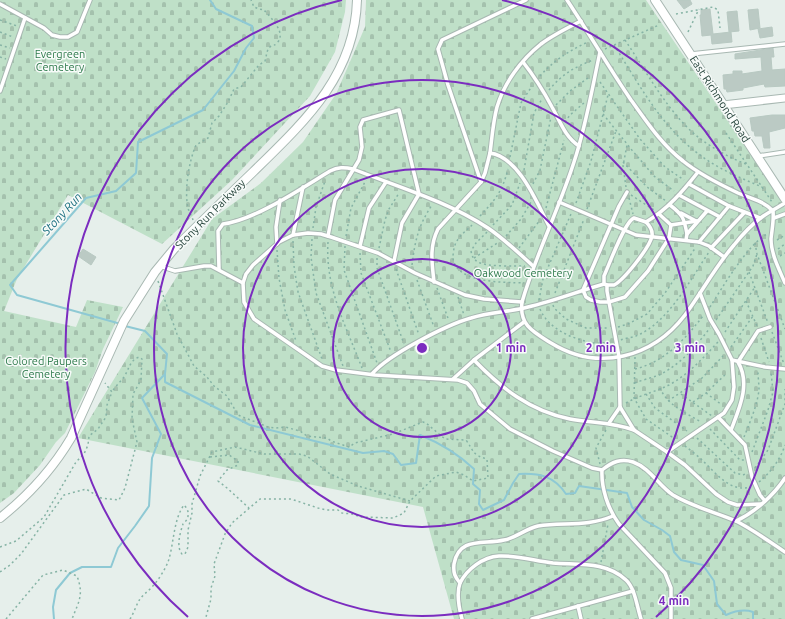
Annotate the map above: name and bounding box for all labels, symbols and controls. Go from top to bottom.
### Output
park label: Evergreen Cemetery [35,48,85,73]
street label: East Richmond Road [687,53,753,145]
street label: Stony Run Parkway [173,176,248,251]
water label: Stony Run [38,190,84,238]
park label: Oakwood Cemetery [474,267,573,279]
centre of rings [415,341,429,355]
text: 1 min [496,341,526,354]
text: 2 min [586,341,616,354]
text: 3 min [675,341,705,354]
park label: Colored Paupers Cemetery [5,355,87,380]
text: 4 min [659,594,689,607]

